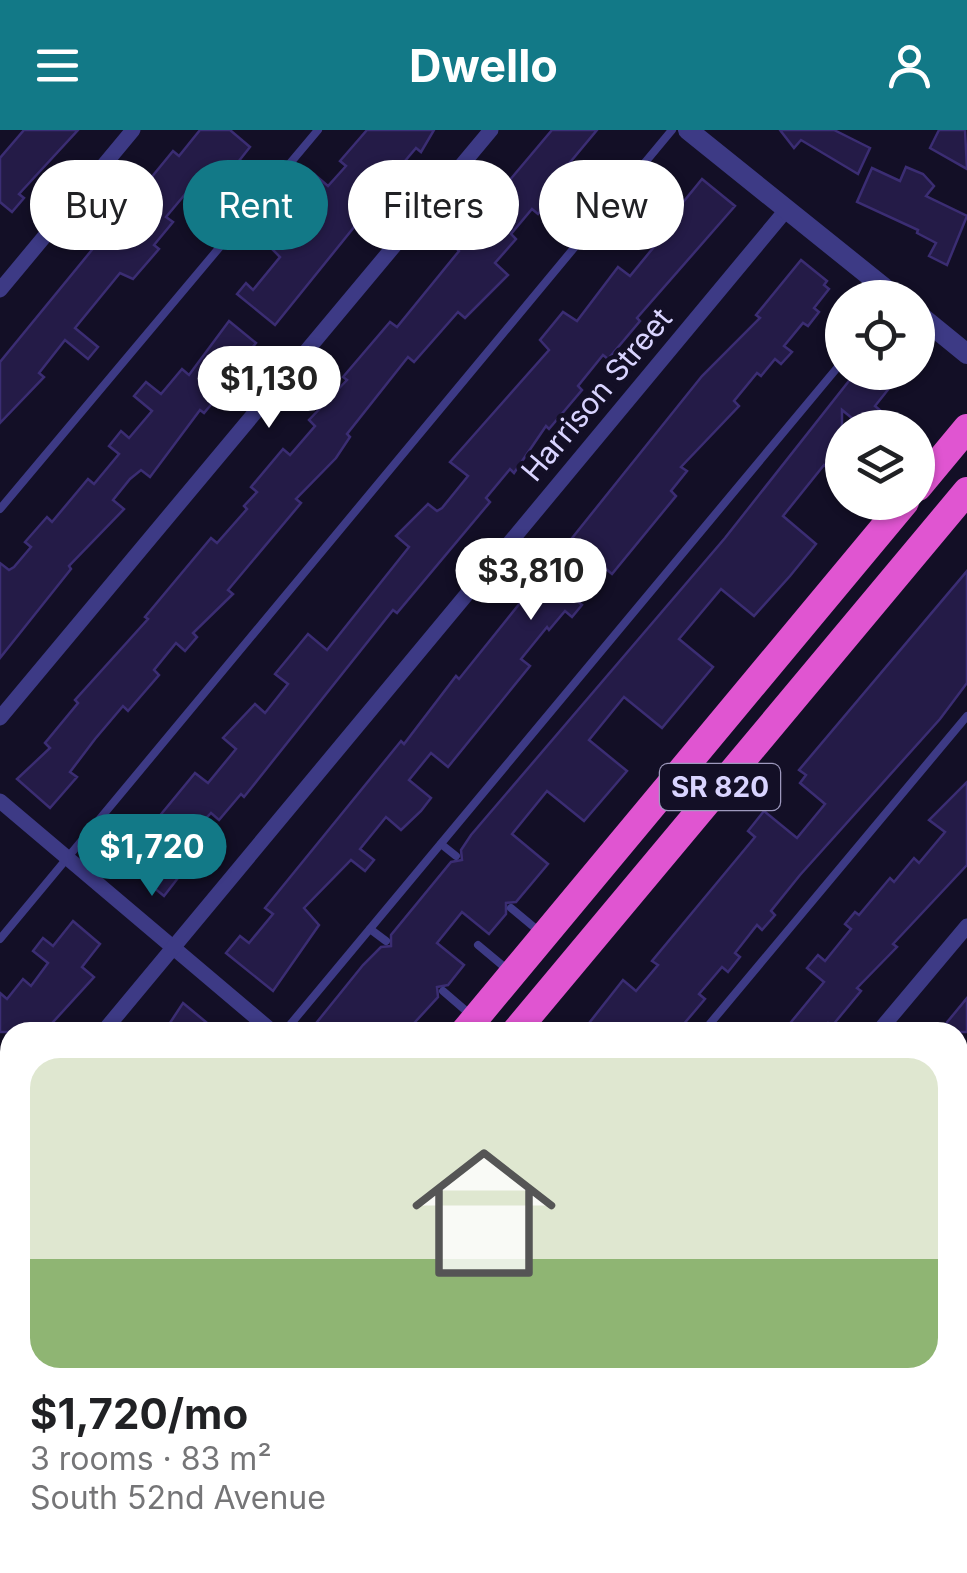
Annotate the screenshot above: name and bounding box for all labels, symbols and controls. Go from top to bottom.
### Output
icon: menu [30,38,85,93]
text: Dwello [409,38,558,93]
icon: person [882,38,937,93]
chip: Buy [30,160,163,250]
chip: Rent [183,160,328,250]
chip: Filters [348,160,519,250]
chip: New [539,160,684,250]
map controls [825,280,935,520]
button: locate [825,280,935,390]
street label: Harrison Street [513,300,679,488]
pin: $1,130 [188,346,350,431]
text: $1,130 [220,359,318,398]
button: layers [825,410,935,520]
pin: $3,810 [450,538,612,623]
text: $3,810 [478,551,584,590]
road number: SR 820 [660,764,780,810]
pin: $1,720 [71,814,233,899]
text: $1,720 [100,827,204,866]
icon: home [394,1123,574,1303]
text: $1,720/mo [30,1388,248,1439]
text: 3 rooms · 83 m² [30,1439,272,1478]
text: South 52nd Avenue [30,1478,326,1517]

